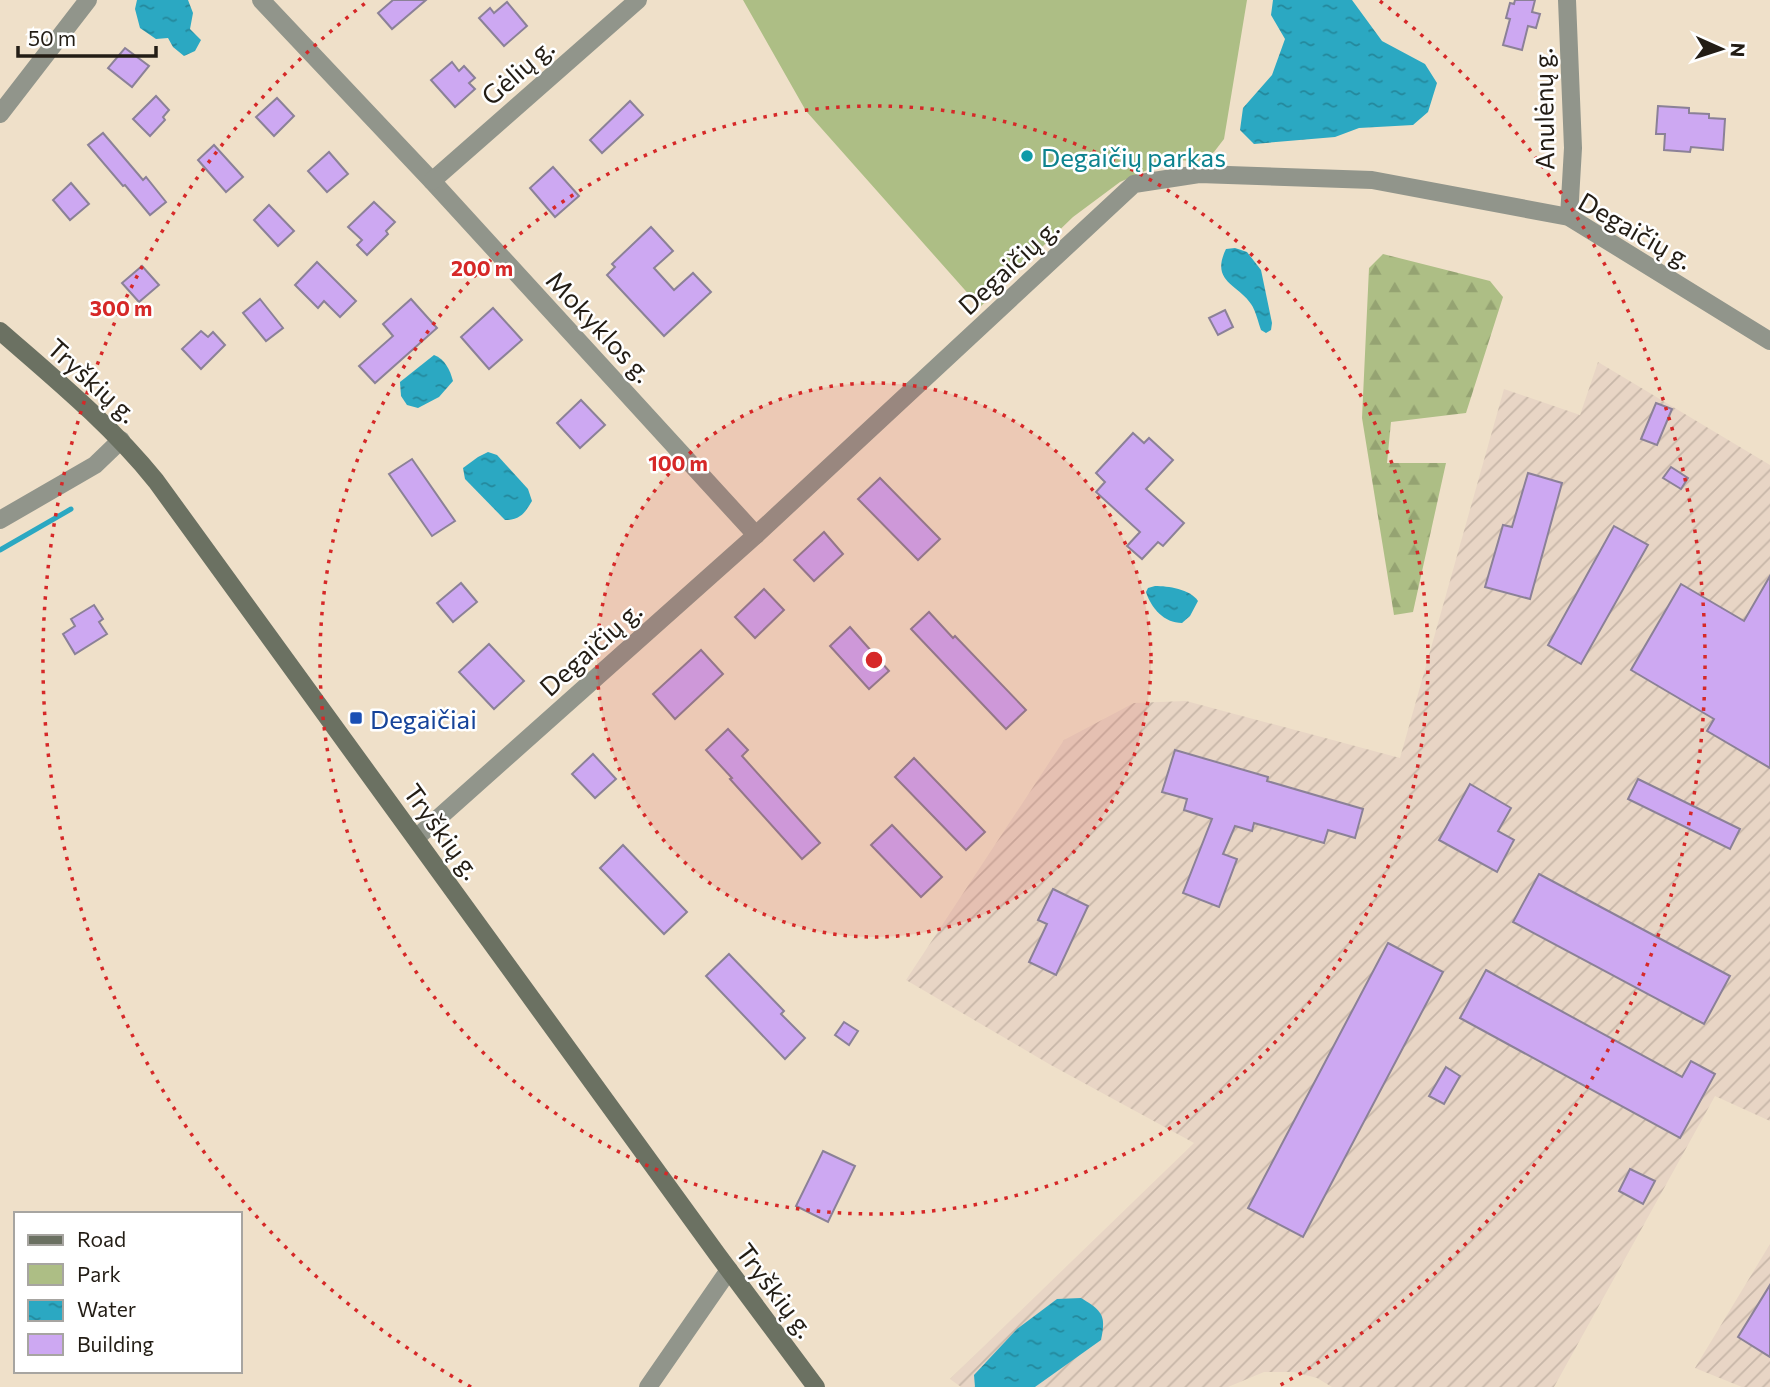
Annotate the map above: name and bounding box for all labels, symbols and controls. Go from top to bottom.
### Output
scale bar [18,14,156,58]
north arrow [1686,14,1756,84]
text: 50 m [28,25,76,50]
street label: Gėlių g. [474,31,560,111]
text: N [1727,42,1750,58]
street label: Anulėnų g. [1526,48,1560,170]
place label: Degaičių parkas [1041,141,1226,172]
marker: Degaičių parkas [1019,148,1035,164]
street label: Degaičių g. [1574,185,1698,275]
street label: Degaičių g. [951,212,1065,320]
text: 200 m [451,255,513,280]
street label: Mokyklos g. [541,264,659,388]
text: 300 m [90,295,152,320]
street label: Tryškių g. [42,332,144,428]
text: 100 m [648,450,708,475]
street label: Degaičių g. [533,594,647,702]
centre of rings [862,648,886,672]
place label: Degaičiai [370,703,477,734]
marker: Degaičiai [348,710,364,726]
street label: Tryškių g. [398,777,488,885]
legend [14,1212,242,1373]
text: Road [77,1226,126,1251]
street label: Tryškių g. [730,1237,822,1343]
text: Park [77,1261,121,1286]
text: Water [77,1296,136,1321]
text: Building [77,1331,154,1356]

